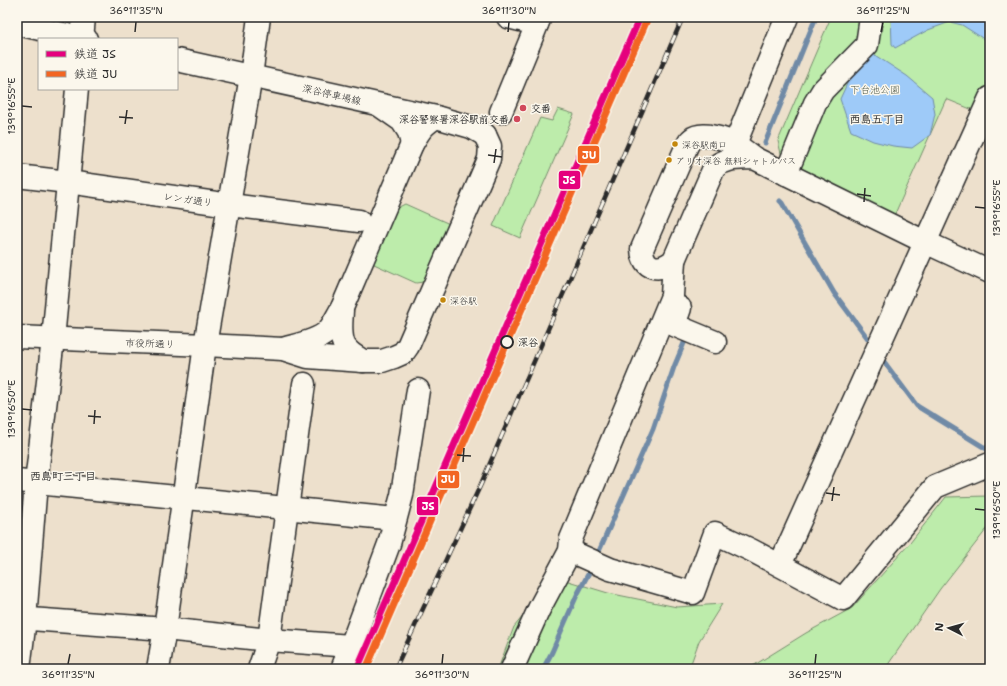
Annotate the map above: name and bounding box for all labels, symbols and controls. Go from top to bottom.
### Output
text: 36°11'35"N [109,4,163,17]
text: 36°11'30"N [482,4,536,17]
text: 36°11'25"N [856,4,910,17]
legend [38,38,178,90]
text: 鉄道 JS [74,46,116,62]
text: 鉄道 JU [74,66,117,82]
text: 139°16'55"E [5,77,18,135]
street label: 深谷停車場線 [301,81,363,108]
park label: 下台池公園 [850,83,900,96]
place label: 交番 [531,102,551,115]
marker: 交番 [518,103,528,113]
district label: 西島五丁目 [850,112,905,127]
place label: 深谷警察署深谷駅前交番 [399,113,509,126]
marker: 深谷警察署深谷駅前交番 [512,114,522,124]
marker: 深谷駅南口 [670,139,680,149]
place label: 深谷駅南口 [682,139,727,151]
line badge: JU [577,145,600,164]
text: JU [582,148,596,163]
marker: アリオ深谷 無料シャトルバス [664,155,674,165]
place label: アリオ深谷 無料シャトルバス [676,155,796,167]
line badge: JS [558,170,581,190]
text: JS [562,173,576,188]
text: 139°16'55"E [990,179,1003,237]
street label: レンガ通り [162,190,214,209]
marker: 深谷駅 [438,295,448,305]
place label: 深谷駅 [450,295,477,307]
marker: 深谷 [500,335,514,349]
street label: 市役所通り [125,336,175,351]
place label: 深谷 [518,336,538,349]
text: 139°16'50"E [5,380,18,438]
district label: 西島町三丁目 [30,469,96,484]
line badge: JU [437,470,460,489]
text: JU [441,472,455,487]
text: 139°16'50"E [990,481,1003,539]
line badge: JS [416,496,439,516]
text: JS [421,499,435,514]
north arrow [929,608,969,648]
text: N [932,622,947,632]
text: 36°11'35"N [41,668,95,681]
text: 36°11'30"N [415,668,469,681]
text: 36°11'25"N [788,668,842,681]

